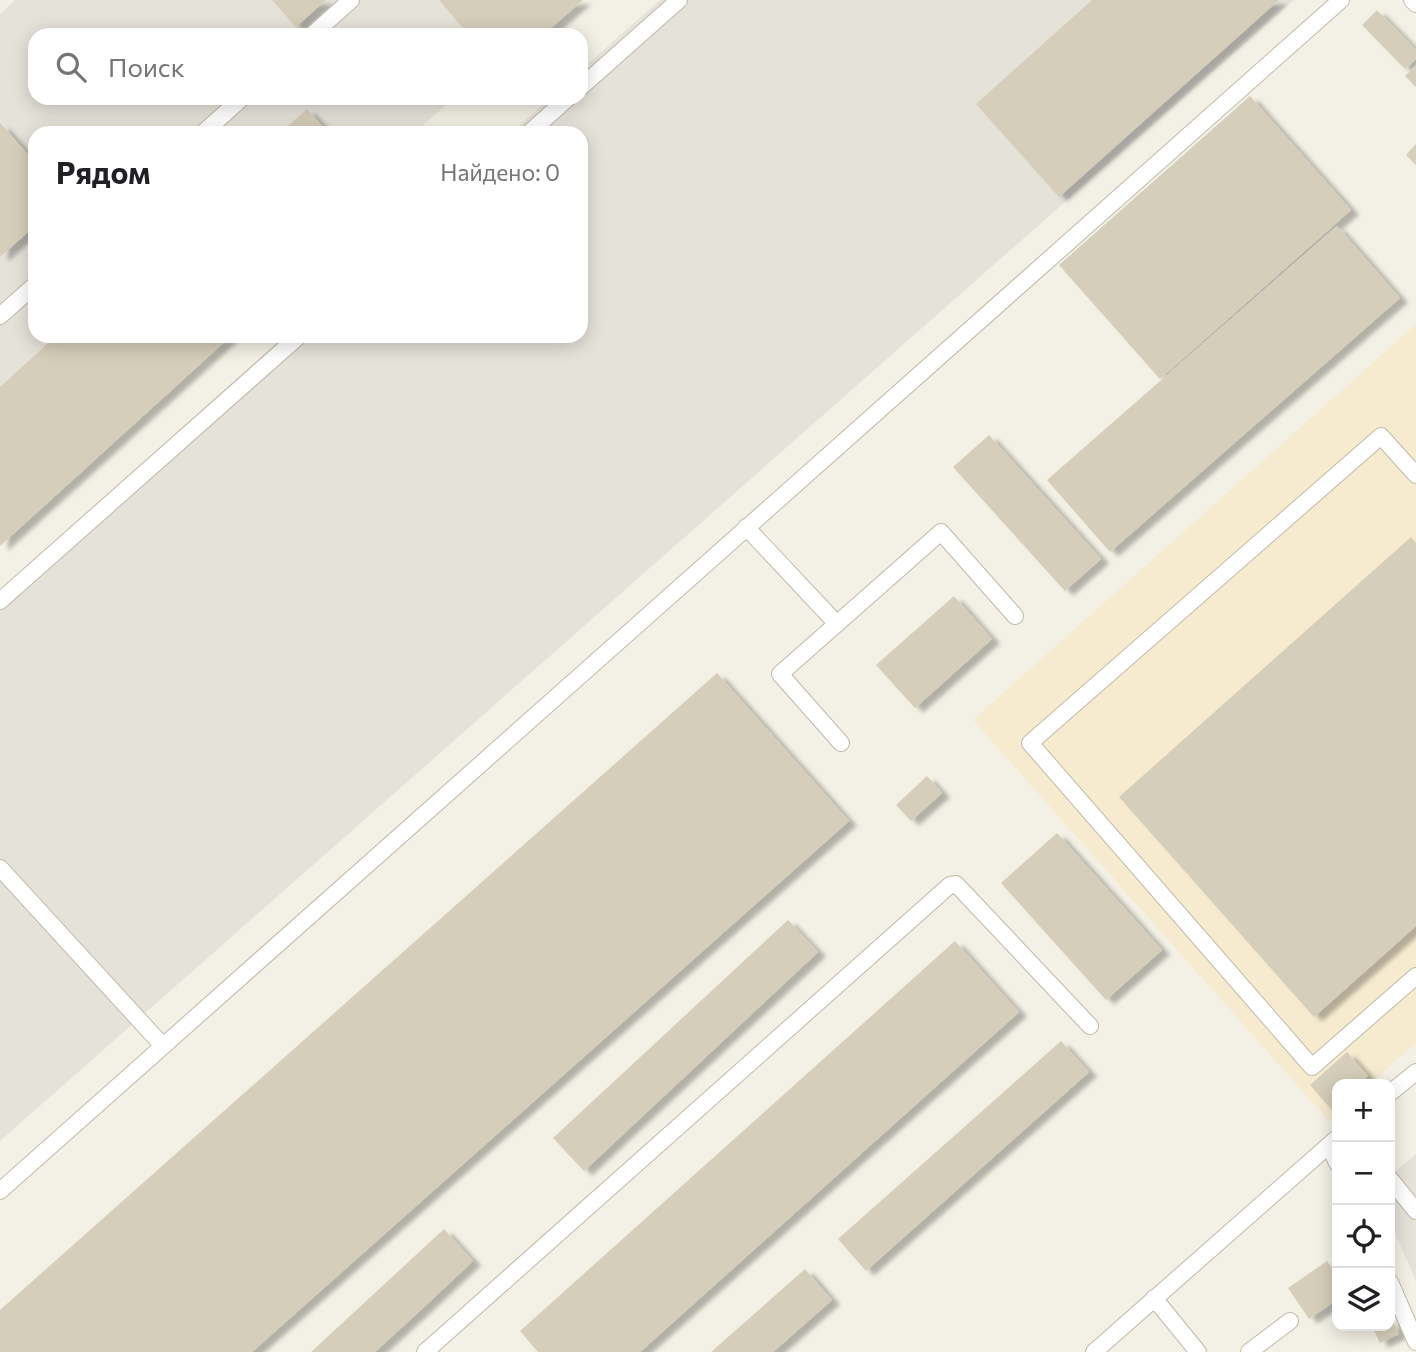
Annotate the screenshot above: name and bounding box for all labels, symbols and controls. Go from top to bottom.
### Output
search box [28,28,588,105]
icon: search [52,48,90,86]
text: Поиск [108,51,185,82]
text: Рядом [56,153,150,190]
text: Найдено: 0 [440,158,560,186]
map controls [1332,1079,1395,1331]
button: + [1332,1079,1395,1142]
button: − [1332,1142,1395,1205]
button: locate [1332,1205,1395,1268]
button: layers [1332,1268,1395,1331]

